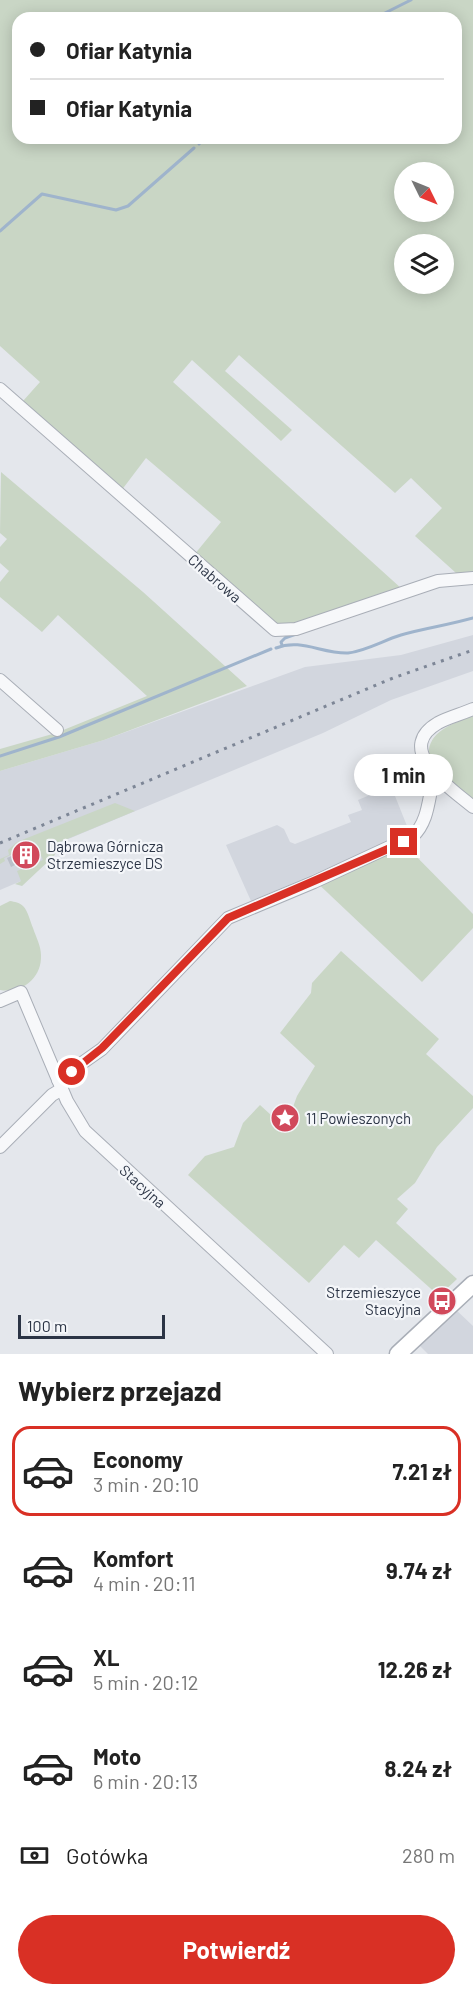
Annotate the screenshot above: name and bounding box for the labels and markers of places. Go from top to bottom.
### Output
place label: Dąbrowa Górnicza Strzemieszyce DS [47,837,163,872]
building icon: Dąbrowa Górnicza Strzemieszyce DS [10,839,42,871]
place icon: 11 Powieszonych [269,1102,301,1134]
place label: 11 Powieszonych [306,1109,411,1127]
place label: Strzemieszyce Stacyjna [326,1283,421,1318]
bus stop icon: Strzemieszyce Stacyjna [426,1285,458,1317]

